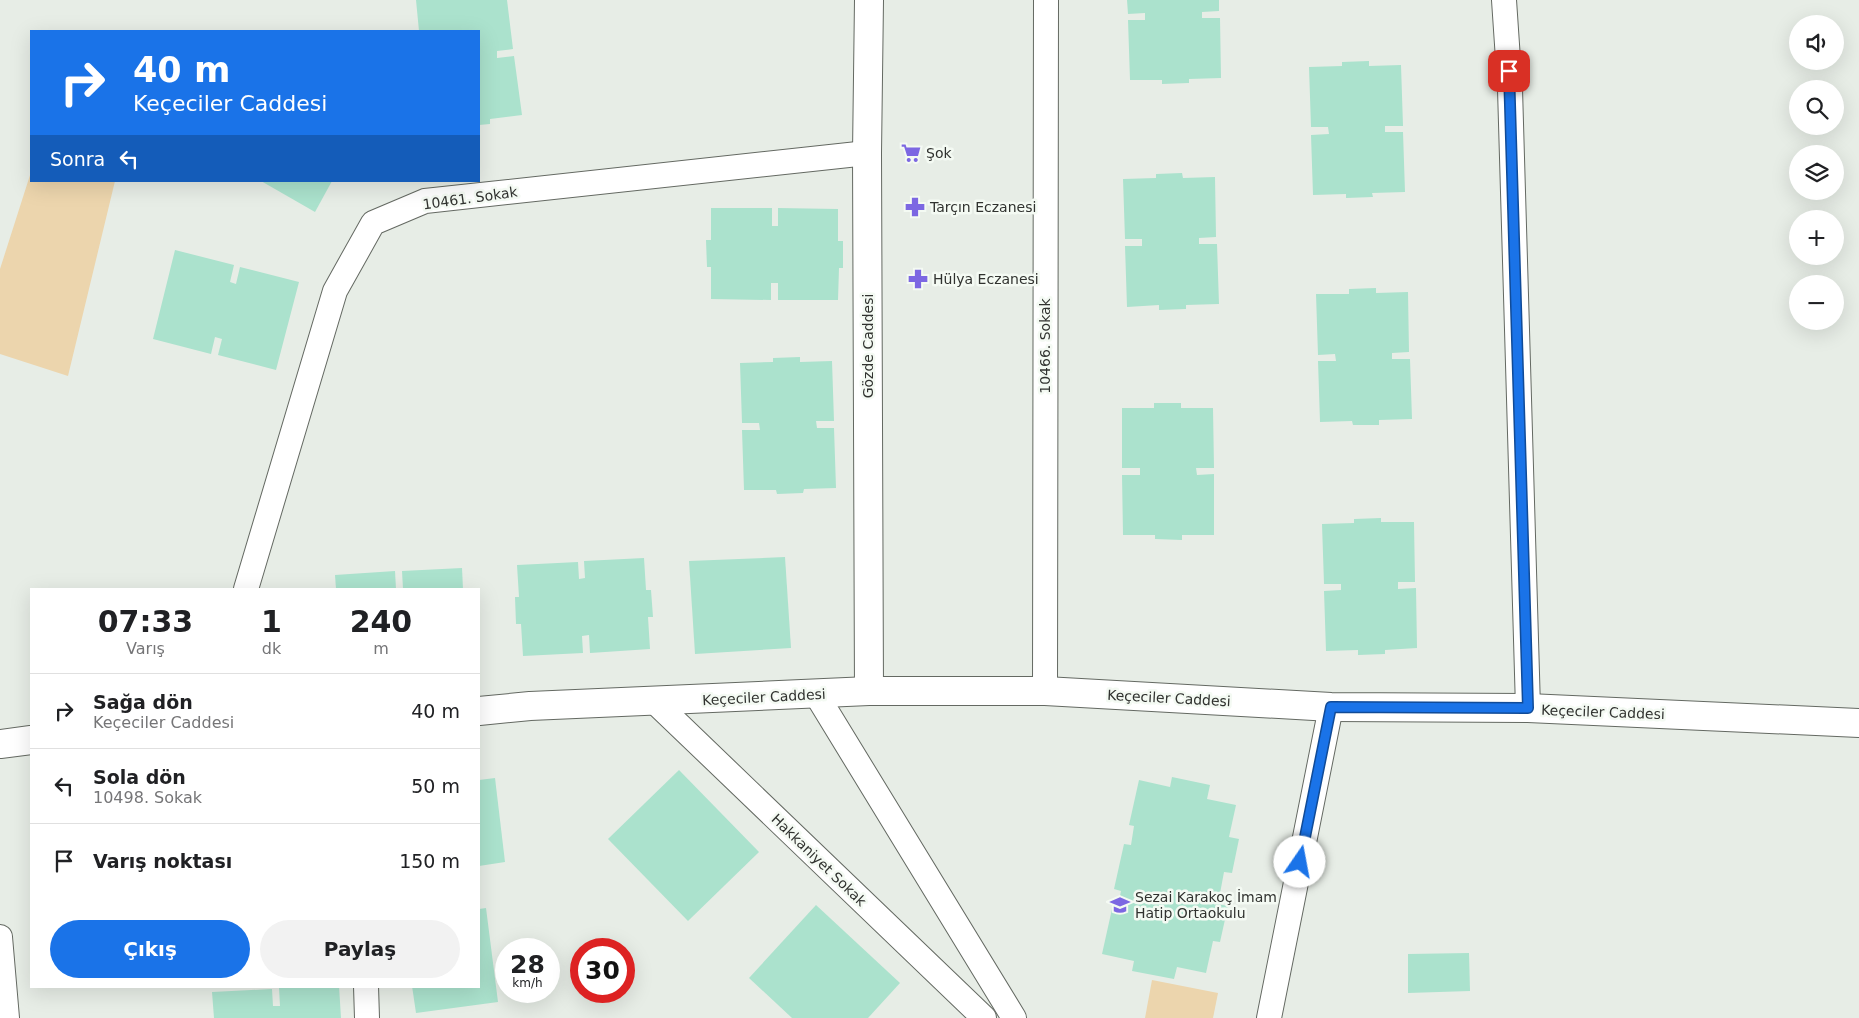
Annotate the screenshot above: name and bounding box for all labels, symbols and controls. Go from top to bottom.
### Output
map controls [1789,15,1844,330]
button: sound [1789,15,1844,70]
icon: right [50,50,115,115]
text: 40 m [133,50,230,90]
pin [1488,50,1530,92]
icon: arrive [1495,57,1523,85]
button: search [1789,80,1844,135]
text: Keçeciler Caddesi [133,91,327,116]
supermarket icon: Şok [900,142,922,164]
icon: left [115,145,143,173]
place label: Şok [926,145,952,161]
button: layers [1789,145,1844,200]
text: Sonra [50,148,105,170]
street label: 10461. Sokak [422,183,519,213]
pharmacy icon: Tarçın Eczanesi [904,196,926,218]
place label: Tarçın Eczanesi [929,199,1036,215]
button: + [1789,210,1844,265]
pharmacy icon: Hülya Eczanesi [907,268,929,290]
place label: Hülya Eczanesi [933,271,1039,287]
button: − [1789,275,1844,330]
street label: Gözde Caddesi [860,294,876,398]
street label: 10466. Sokak [1037,297,1053,394]
text: 07:33 [98,604,193,639]
text: 1 [261,604,282,639]
text: 240 [350,604,412,639]
text: Varış [126,639,165,658]
text: dk [262,639,281,658]
text: m [373,639,389,658]
street label: Keçeciler Caddesi [702,686,826,708]
street label: Keçeciler Caddesi [1107,687,1231,709]
text: Sağa dön [93,691,193,713]
icon: right [50,697,78,725]
text: 40 m [411,700,460,722]
street label: Keçeciler Caddesi [1541,702,1665,722]
text: Keçeciler Caddesi [93,713,234,732]
text: Sola dön [93,766,186,788]
icon: left [50,772,78,800]
text: 50 m [411,775,460,797]
text: 10498. Sokak [93,788,202,807]
street label: Hakkaniyet Sokak [768,811,870,910]
position arrow [1273,835,1325,887]
icon: arrive [50,847,78,875]
text: Varış noktası [93,850,232,872]
text: 150 m [399,850,460,872]
place label: Sezai Karakoç İmam Hatip Ortaokulu [1135,888,1277,921]
school or university icon: Sezai Karakoç İmam Hatip Ortaokulu [1109,894,1131,916]
button: Çıkış [50,920,250,978]
button: Paylaş [260,920,460,978]
speed limit sign: 30 [570,938,635,1003]
text: 28 [510,950,545,979]
text: km/h [512,976,543,990]

